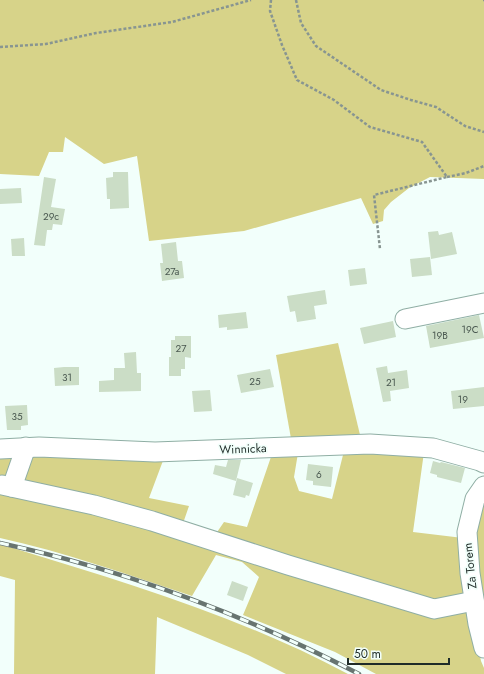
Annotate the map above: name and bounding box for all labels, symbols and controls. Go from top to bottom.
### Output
house number: 29c [43,209,59,224]
house number: 27a [165,264,180,279]
house number: 19C [461,322,479,337]
house number: 19B [432,328,448,343]
house number: 27 [176,341,187,356]
house number: 31 [62,370,72,385]
house number: 25 [249,374,261,389]
house number: 21 [386,375,396,390]
house number: 19 [458,392,468,407]
house number: 35 [11,409,23,424]
street label: Winnicka [219,439,267,459]
house number: 6 [316,467,322,482]
street label: Za Torem [459,542,481,590]
scale bar [348,640,449,666]
text: 50 m [354,645,381,663]

